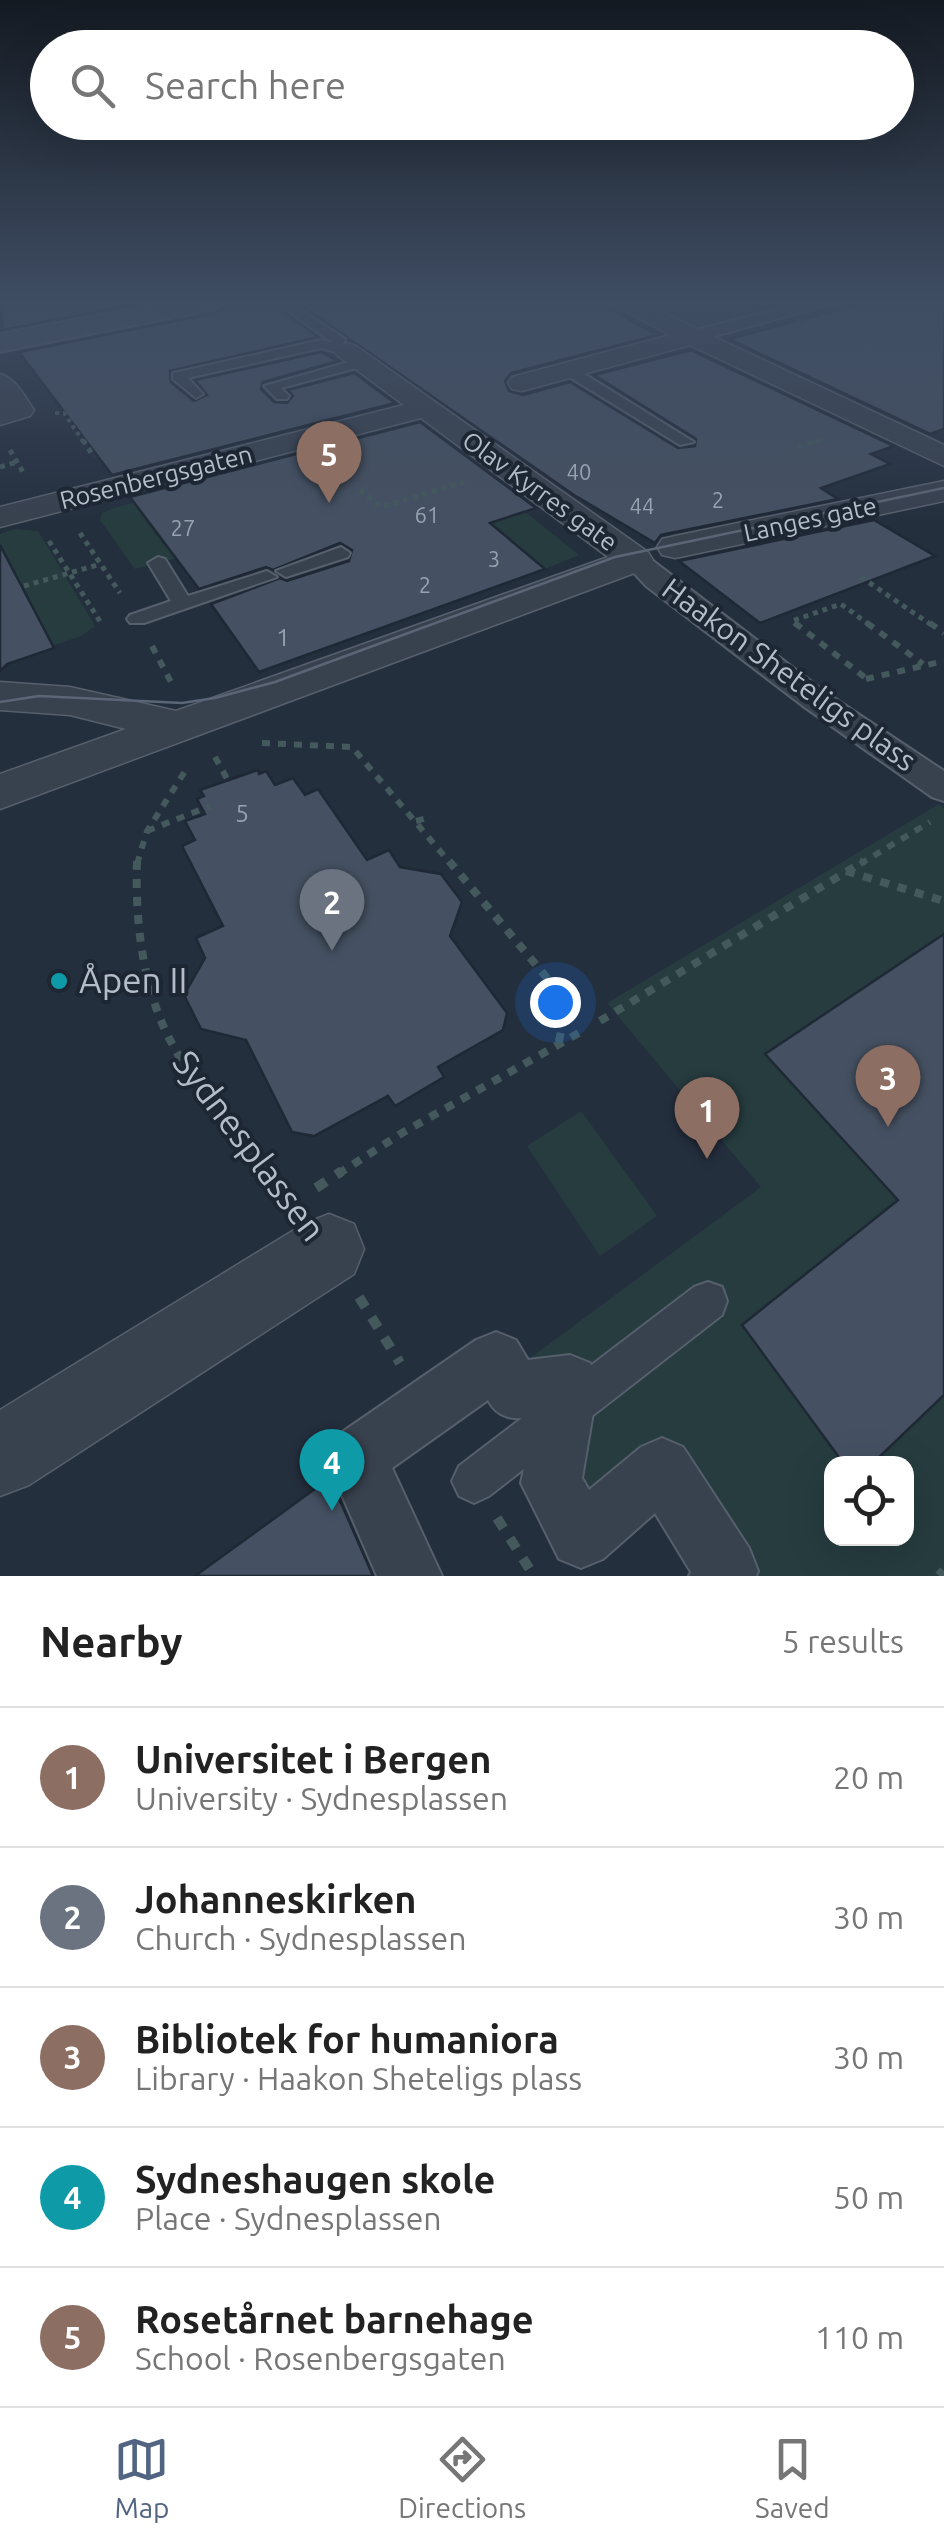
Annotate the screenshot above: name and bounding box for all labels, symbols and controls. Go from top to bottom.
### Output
search box [30,30,914,140]
icon: search [65,58,120,113]
text: Search here [145,64,346,106]
pin: 5 [296,420,362,503]
street label: Olav Kyrres gate [457,426,623,556]
street label: Rosenbergsgaten [57,440,255,514]
house number: 40 [567,459,591,484]
house number: 2 [712,487,724,512]
street label: Langes gate [741,491,879,547]
house number: 44 [630,493,654,518]
house number: 61 [415,502,439,527]
house number: 27 [171,515,195,540]
house number: 3 [488,546,500,571]
street label: Haakon Sheteligs plass [656,571,923,778]
house number: 2 [419,572,431,597]
house number: 1 [276,623,290,651]
house number: 5 [235,799,249,827]
pin: 2 [300,868,364,951]
place label: Åpen II [79,960,187,1000]
marker: Åpen II [48,970,70,992]
your location [530,977,581,1028]
street label: Sydnesplassen [166,1043,334,1248]
pin: 3 [856,1044,920,1127]
pin: 1 [674,1076,740,1159]
pin: 4 [300,1428,364,1511]
map controls [824,1456,914,1546]
button: locate [824,1456,914,1546]
text: Nearby [40,1618,183,1665]
text: 5 results [782,1623,904,1659]
text: Universitet i Bergen [135,1738,491,1780]
text: 1 [63,1759,82,1795]
text: 20 m [833,1759,904,1795]
text: University · Sydnesplassen [135,1780,508,1816]
text: Johanneskirken [135,1878,417,1920]
text: 2 [63,1899,82,1935]
text: 30 m [833,1899,904,1935]
text: Church · Sydnesplassen [135,1920,467,1956]
text: Bibliotek for humaniora [135,2018,559,2060]
text: 3 [63,2039,82,2075]
text: 30 m [833,2039,904,2075]
text: Library · Haakon Sheteligs plass [135,2060,582,2096]
text: Sydneshaugen skole [135,2158,496,2200]
text: 4 [63,2179,82,2215]
text: 50 m [833,2179,904,2215]
text: Place · Sydnesplassen [135,2200,442,2236]
text: Rosetårnet barnehage [135,2298,534,2340]
text: 5 [63,2319,82,2355]
text: 110 m [815,2319,904,2355]
text: School · Rosenbergsgaten [135,2340,506,2376]
tab: Map [114,2432,170,2523]
tab: Directions [398,2432,526,2523]
tab: Saved [755,2432,830,2523]

